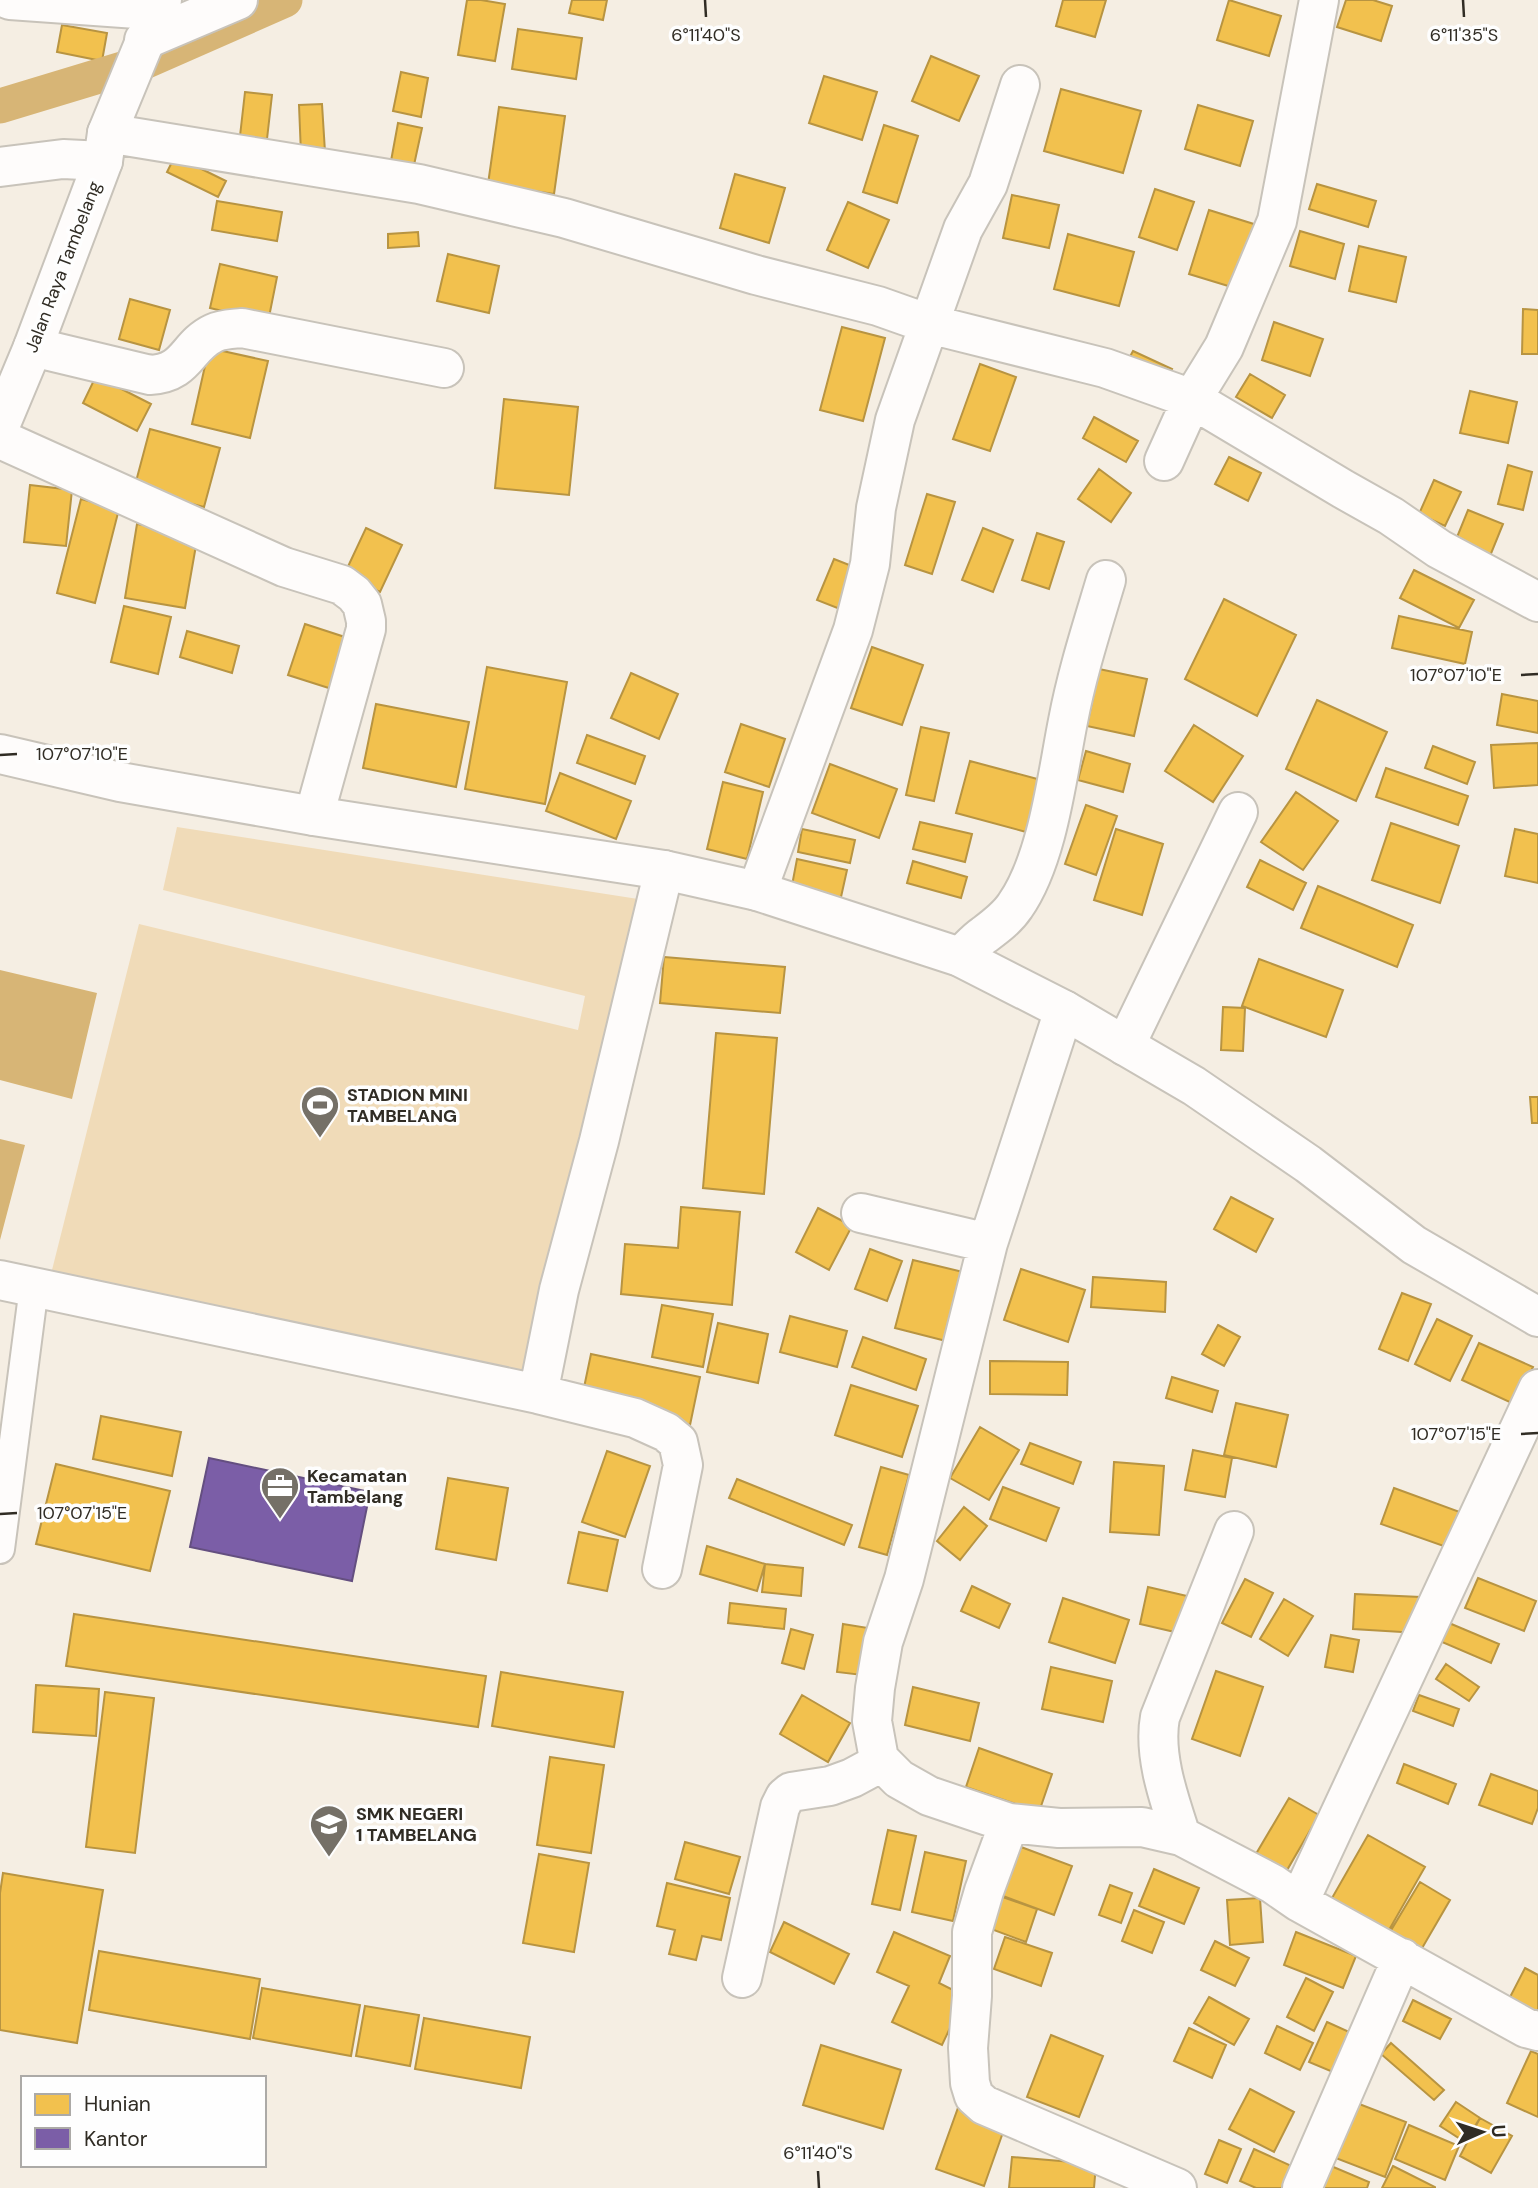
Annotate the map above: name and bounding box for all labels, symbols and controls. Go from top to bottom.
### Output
text: 6°11'40"S [671,23,741,47]
text: 6°11'35"S [1430,23,1498,47]
street label: Jalan Raya Tambelang [19,178,107,356]
text: 107°07'10"E [1410,663,1502,687]
text: 107°07'10"E [36,742,128,766]
place label: STADION MINI TAMBELANG [347,1083,468,1128]
sports icon: STADION MINI TAMBELANG [299,1084,341,1139]
text: 107°07'15"E [1411,1422,1501,1446]
place label: Kecamatan Tambelang [307,1464,407,1509]
office icon: Kecamatan Tambelang [259,1465,301,1520]
text: 107°07'15"E [37,1501,127,1525]
place label: SMK NEGERI 1 TAMBELANG [356,1802,477,1847]
school or university icon: SMK NEGERI 1 TAMBELANG [308,1803,350,1858]
legend [21,2076,266,2167]
text: Hunian [84,2090,151,2118]
north arrow [1447,2097,1517,2167]
text: U [1486,2124,1511,2138]
text: Kantor [84,2125,148,2153]
text: 6°11'40"S [783,2141,853,2165]

